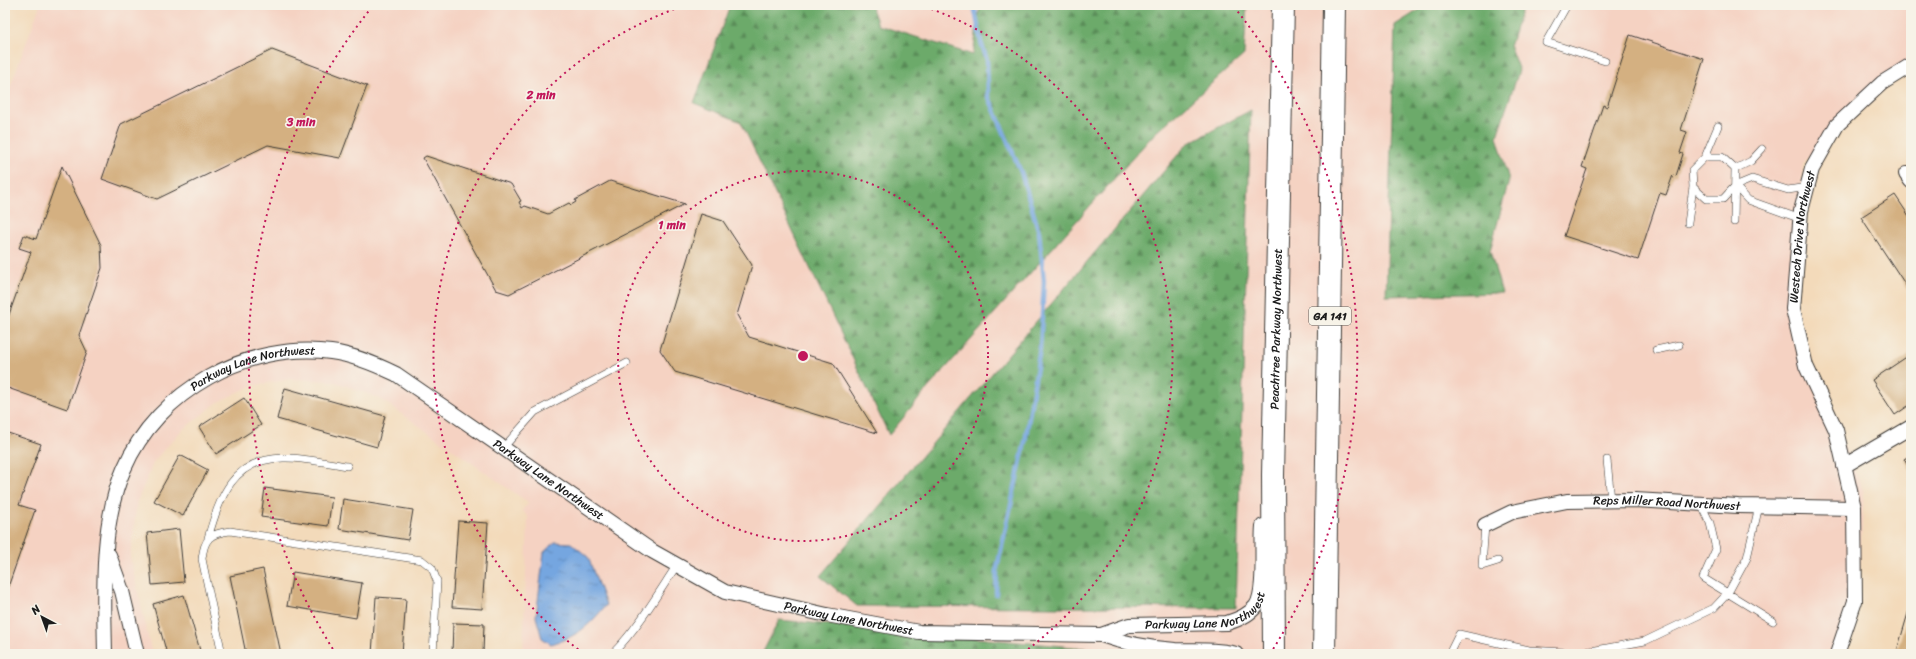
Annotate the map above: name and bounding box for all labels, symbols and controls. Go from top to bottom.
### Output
text: 2 min [525,84,556,106]
text: 3 min [286,111,316,133]
street label: Westech Drive Northwest [1783,167,1822,304]
text: 1 min [658,214,686,236]
street label: Peachtree Parkway Northwest [1263,248,1289,410]
road number: GA 141 [1309,307,1351,325]
street label: Parkway Lane Northwest [185,339,316,397]
centre of rings [796,349,810,363]
street label: Parkway Lane Northwest [488,433,609,526]
street label: Reps Miller Road Northwest [1593,489,1742,517]
street label: Parkway Lane Northwest [1145,590,1272,636]
street label: Parkway Lane Northwest [782,595,915,642]
north arrow [22,597,62,637]
text: N [26,600,45,620]

